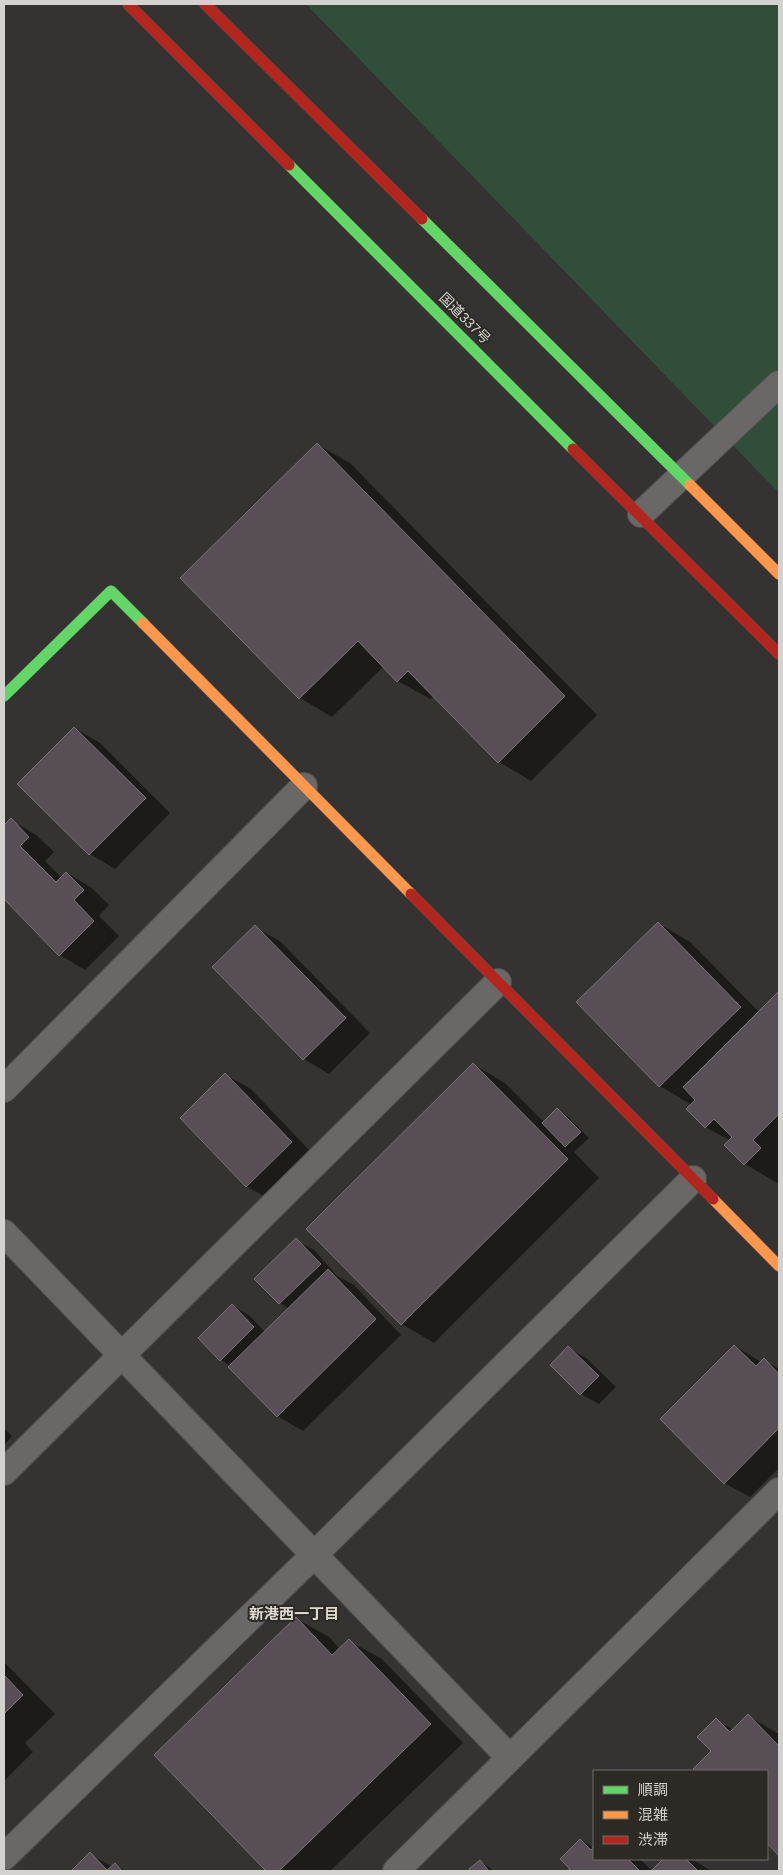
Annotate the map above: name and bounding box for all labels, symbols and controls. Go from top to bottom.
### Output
street label: 国道337号 [436,289,494,347]
district label: 新港西一丁目 [249,1605,339,1622]
legend [593,1770,768,1860]
text: 順調 [638,1781,668,1798]
text: 混雑 [638,1806,668,1823]
text: 渋滞 [638,1831,668,1848]

